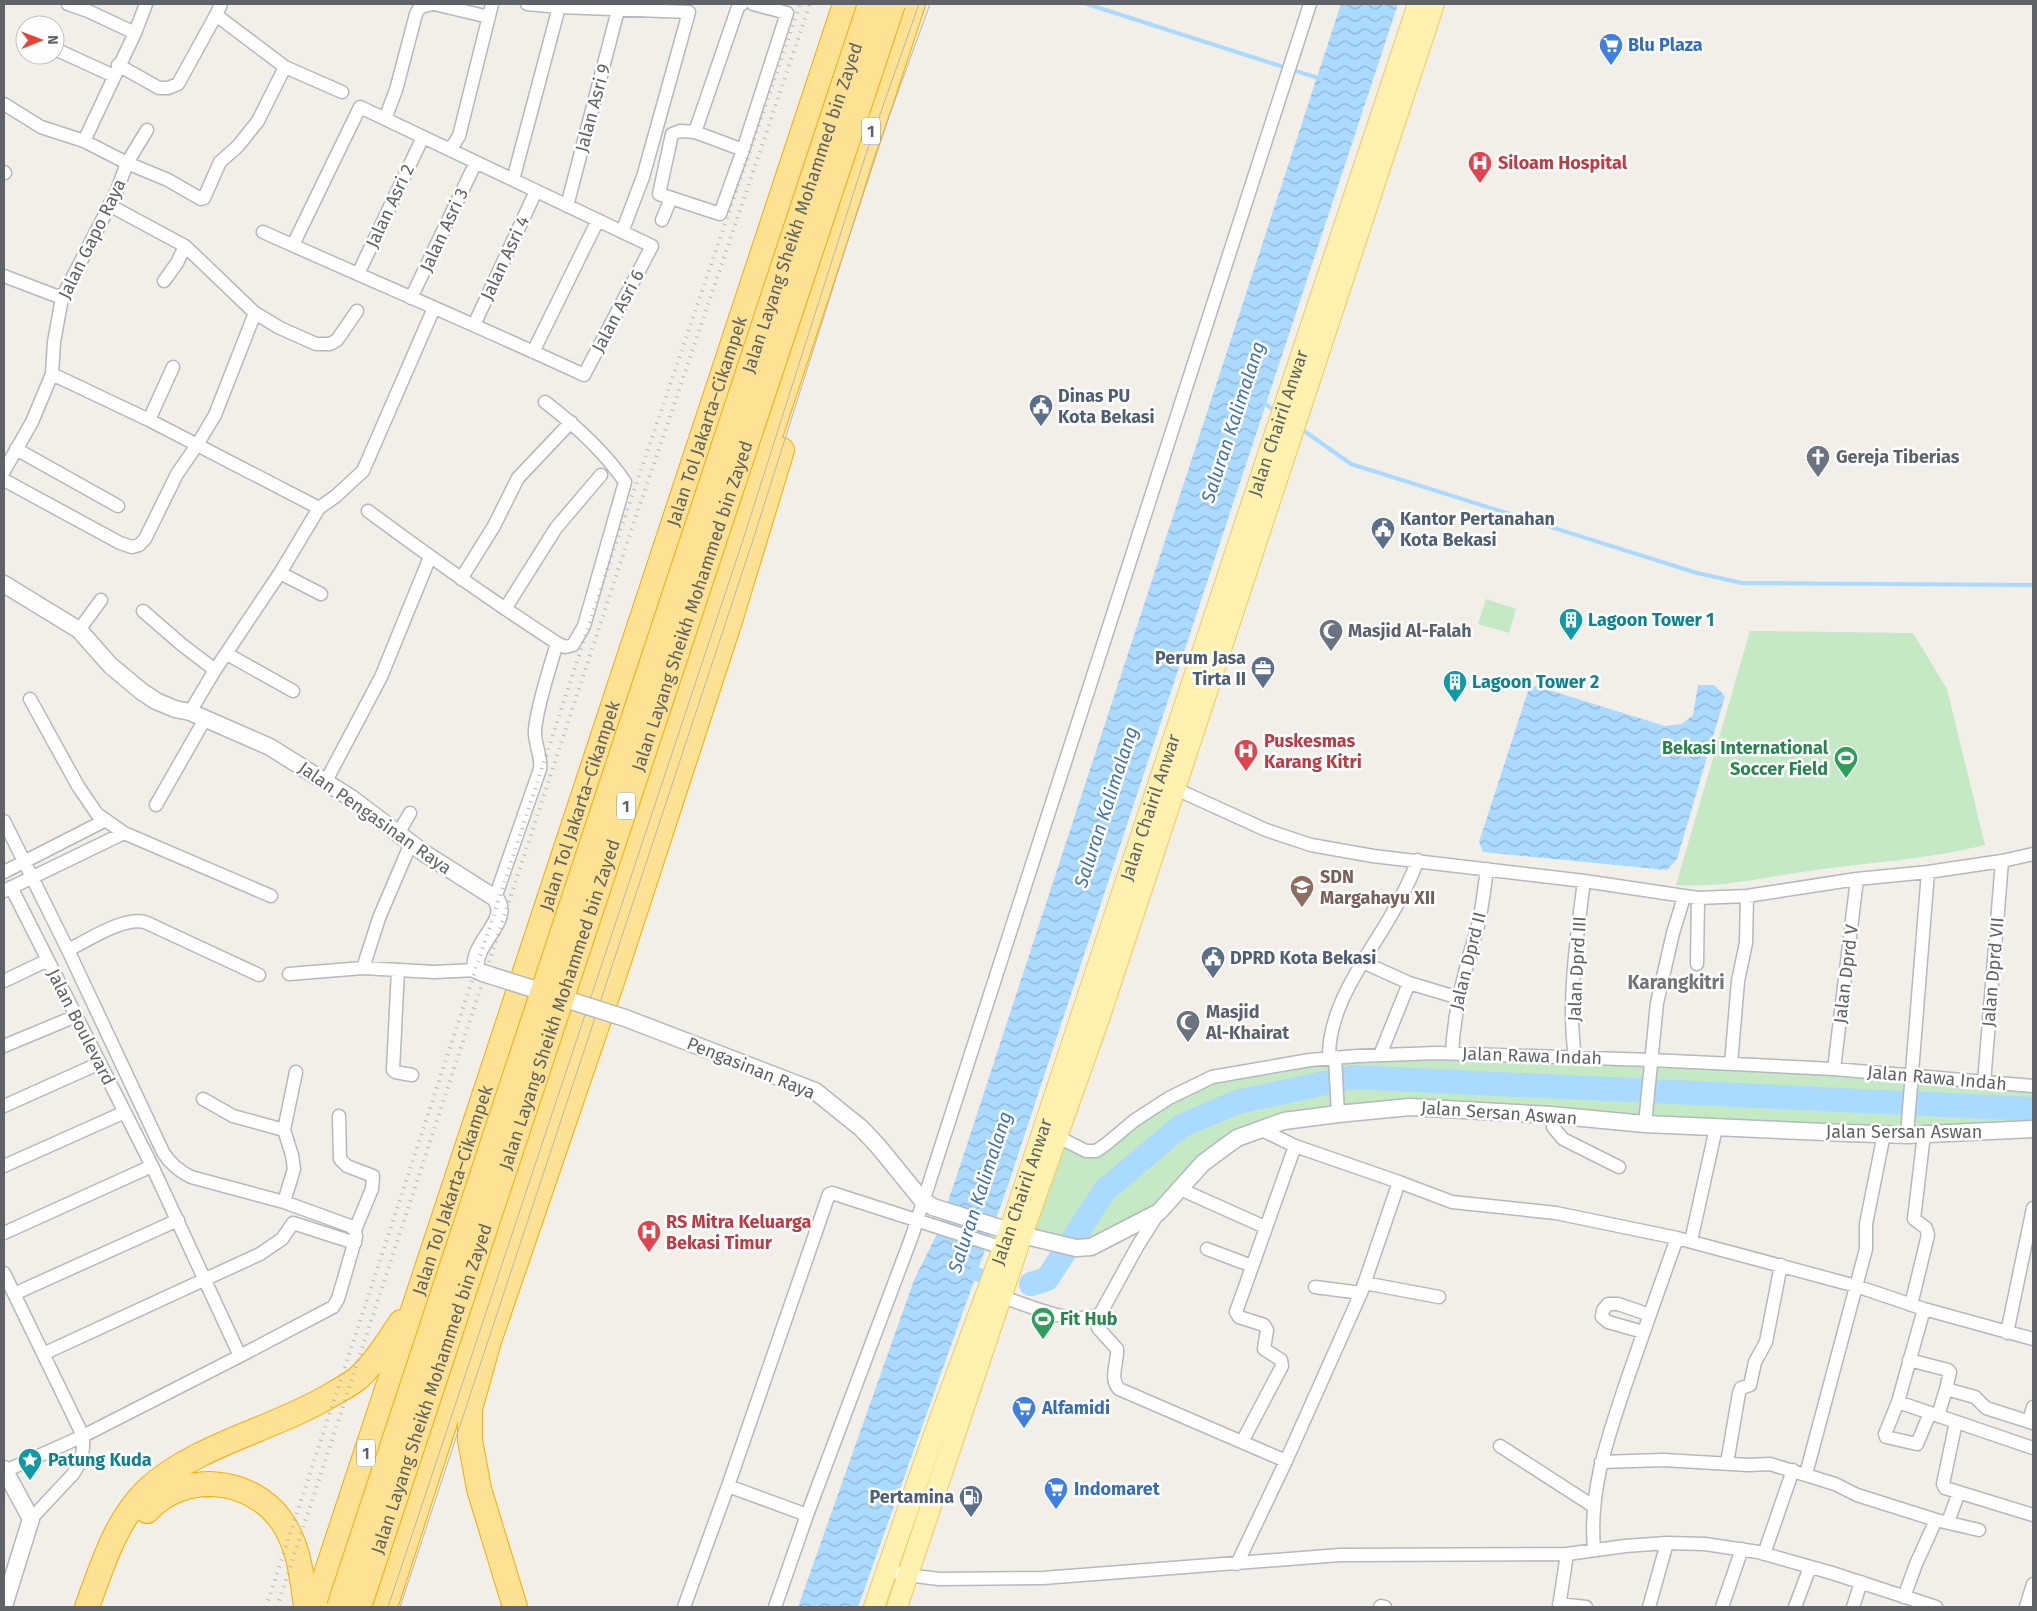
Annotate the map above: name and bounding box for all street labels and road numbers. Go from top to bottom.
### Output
street label: Jalan Layang Sheikh Mohammed bin Zayed [738,40,867,376]
street label: Jalan Asri 9 [571,62,615,154]
road number: 1 [862,118,880,144]
street label: Jalan Asri 2 [361,161,419,251]
street label: Jalan Gapo Raya [53,175,131,303]
street label: Jalan Asri 3 [415,185,473,275]
street label: Jalan Asri 4 [476,212,534,304]
street label: Jalan Asri 6 [587,266,649,356]
street label: Jalan Tol Jakarta–Cikampek [662,313,752,529]
street label: Jalan Chairil Anwar [1244,347,1313,499]
street label: Jalan Layang Sheikh Mohammed bin Zayed [627,438,758,774]
street label: Jalan Tol Jakarta–Cikampek [535,697,625,913]
street label: Jalan Chairil Anwar [1116,731,1185,884]
street label: Jalan Pengasinan Raya [294,757,456,879]
road number: 1 [617,792,635,819]
street label: Jalan Layang Sheikh Mohammed bin Zayed [494,836,625,1173]
street label: Jalan Dprd II [1445,910,1491,1012]
street label: Jalan Dprd III [1563,916,1591,1022]
street label: Jalan Dprd VII [1977,916,2009,1028]
street label: Jalan Dprd V [1829,923,1863,1025]
street label: Jalan Boulevard [42,965,120,1089]
street label: Pengasinan Raya [684,1032,818,1104]
street label: Jalan Rawa Indah [1462,1043,1602,1069]
street label: Jalan Rawa Indah [1866,1061,2008,1095]
street label: Jalan Tol Jakarta–Cikampek [408,1082,498,1298]
street label: Jalan Sersan Aswan [1420,1097,1578,1129]
street label: Jalan Chairil Anwar [987,1116,1057,1268]
street label: Jalan Sersan Aswan [1826,1121,1982,1143]
street label: Jalan Layang Sheikh Mohammed bin Zayed [366,1221,497,1557]
road number: 1 [357,1440,375,1466]

